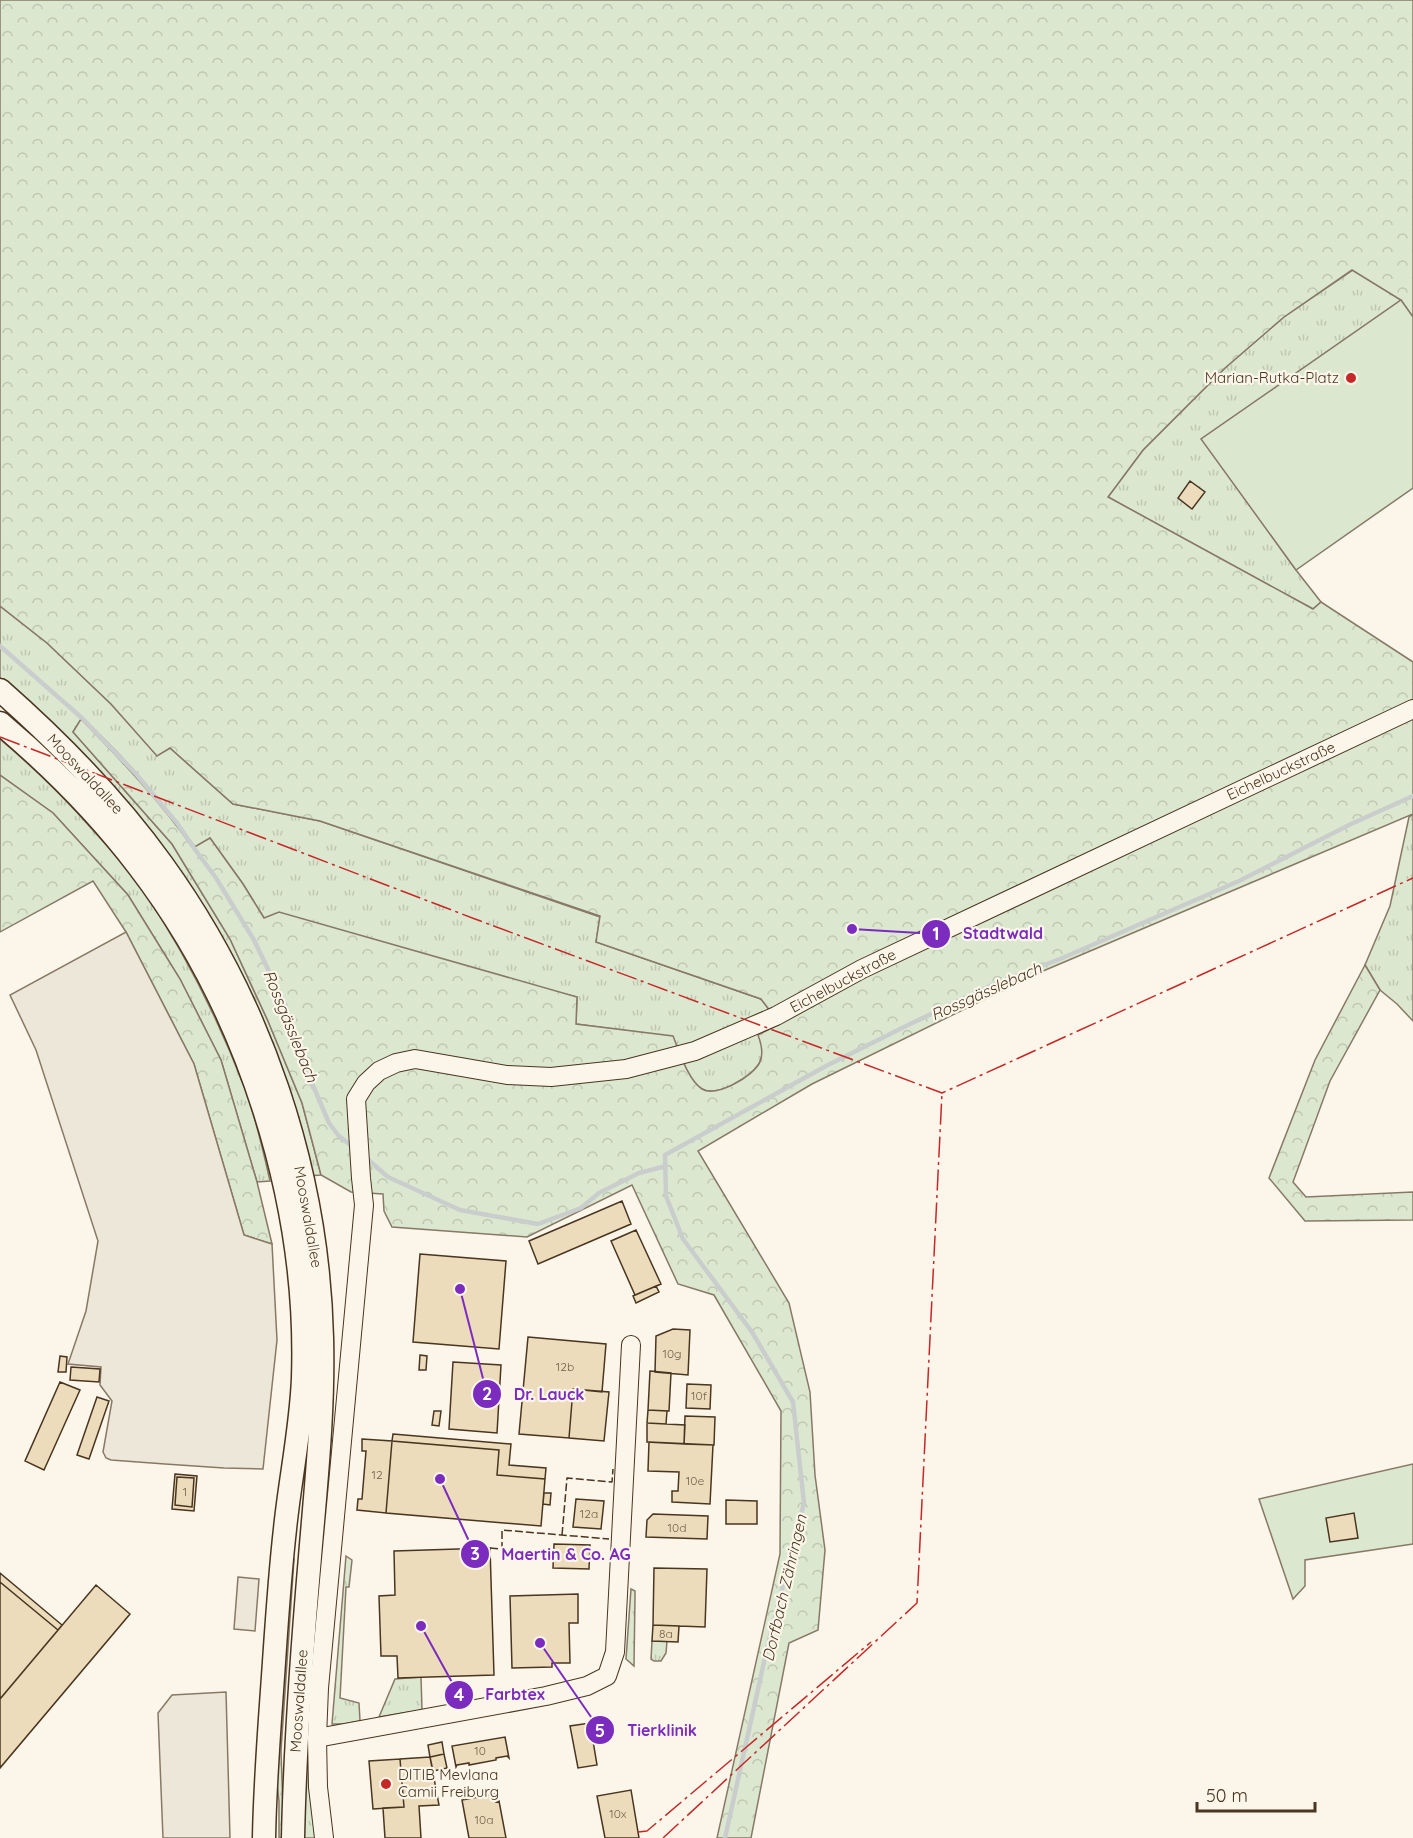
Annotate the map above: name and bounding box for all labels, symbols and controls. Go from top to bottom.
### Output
place label: Marian-Rutka-Platz [1205,368,1339,387]
marker: Marian-Rutka-Platz [1344,371,1358,385]
street label: Mooswaldallee [43,729,127,818]
street label: Eichelbuckstraße [1223,737,1338,804]
callout: Stadtwald [921,917,1055,951]
text: 1 [932,922,940,945]
text: Stadtwald [963,923,1043,943]
street label: Eichelbuckstraße [786,945,899,1017]
water label: Rossgässlebach [927,957,1045,1024]
water label: Rossgässlebach [259,967,323,1086]
street label: Mooswaldallee [290,1164,327,1269]
house number: 10g [662,1346,682,1361]
house number: 12b [556,1359,574,1374]
callout: Dr. Lauck [472,1377,596,1411]
text: 2 [482,1382,492,1405]
text: Dr. Lauck [514,1384,584,1404]
house number: 10f [691,1388,708,1403]
house number: 12 [371,1467,383,1482]
house number: 10e [686,1473,704,1488]
house number: 1 [183,1484,187,1499]
house number: 12a [580,1506,598,1521]
water label: Dorfbach Zähringen [757,1512,811,1663]
house number: 10d [668,1520,686,1535]
callout: Maertin & Co. AG [460,1537,643,1571]
text: 3 [470,1542,480,1565]
text: Maertin & Co. AG [501,1544,631,1564]
house number: 8a [659,1626,673,1641]
street label: Mooswaldallee [285,1649,312,1753]
callout: Farbtex [444,1678,557,1712]
text: 4 [454,1683,465,1706]
text: Farbtex [485,1684,545,1704]
callout: Tierklinik [585,1713,709,1747]
text: 5 [595,1719,605,1742]
text: Tierklinik [627,1720,697,1740]
house number: 10 [474,1743,486,1758]
place label: DITIB Mevlana Camii Freiburg [398,1765,499,1801]
scale bar [1197,1775,1316,1813]
marker: DITIB Mevlana Camii Freiburg [379,1777,393,1791]
text: 50 m [1206,1784,1248,1807]
house number: 10x [609,1806,627,1821]
house number: 10a [475,1812,493,1827]

